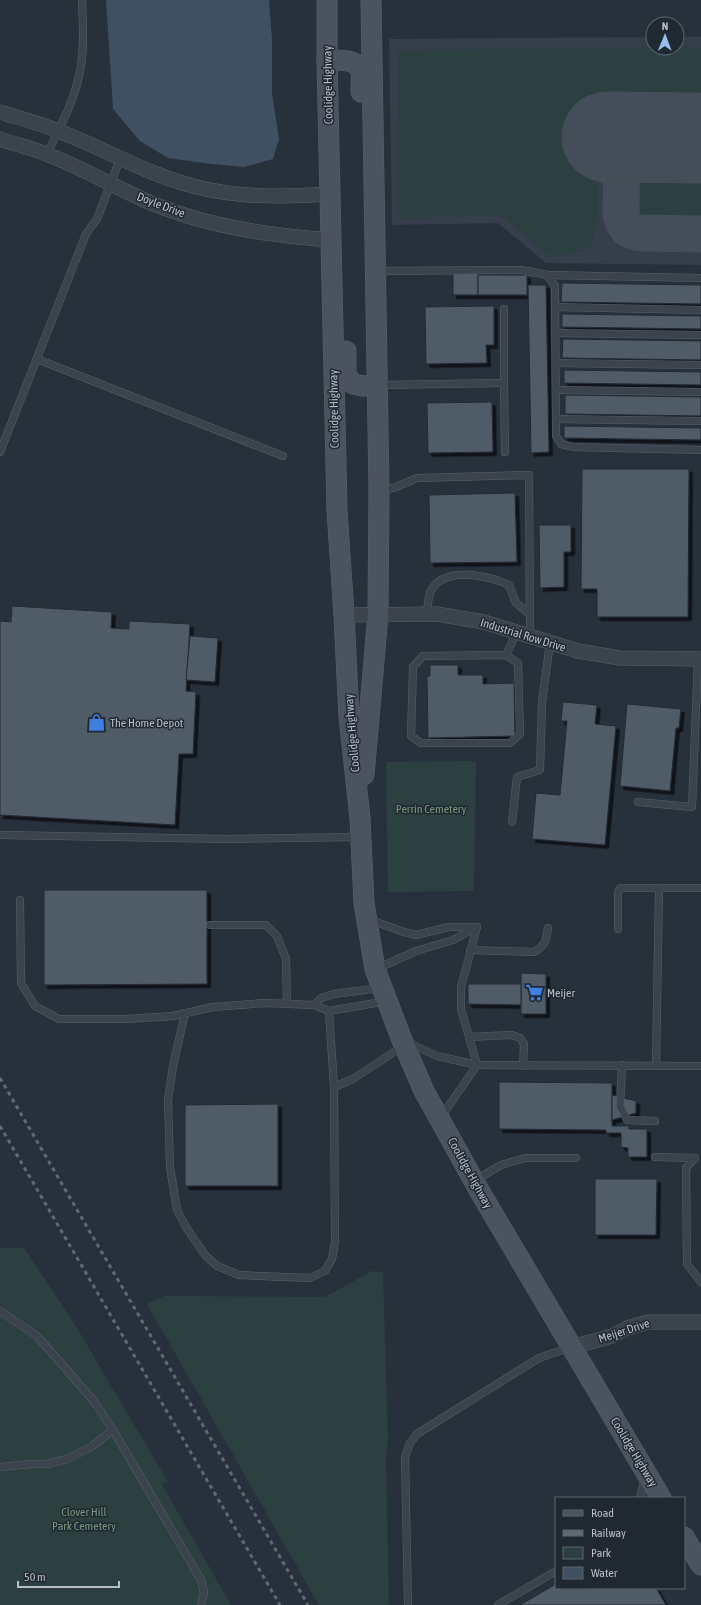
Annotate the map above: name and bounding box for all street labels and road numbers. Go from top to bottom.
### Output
street label: Coolidge Highway [320,46,336,124]
street label: Doyle Drive [135,189,187,221]
street label: Coolidge Highway [326,370,342,448]
street label: Industrial Row Drive [479,615,567,655]
street label: Coolidge Highway [342,693,362,773]
street label: Coolidge Highway [445,1135,495,1211]
street label: Meijer Drive [597,1316,651,1346]
street label: Coolidge Highway [608,1415,660,1489]

